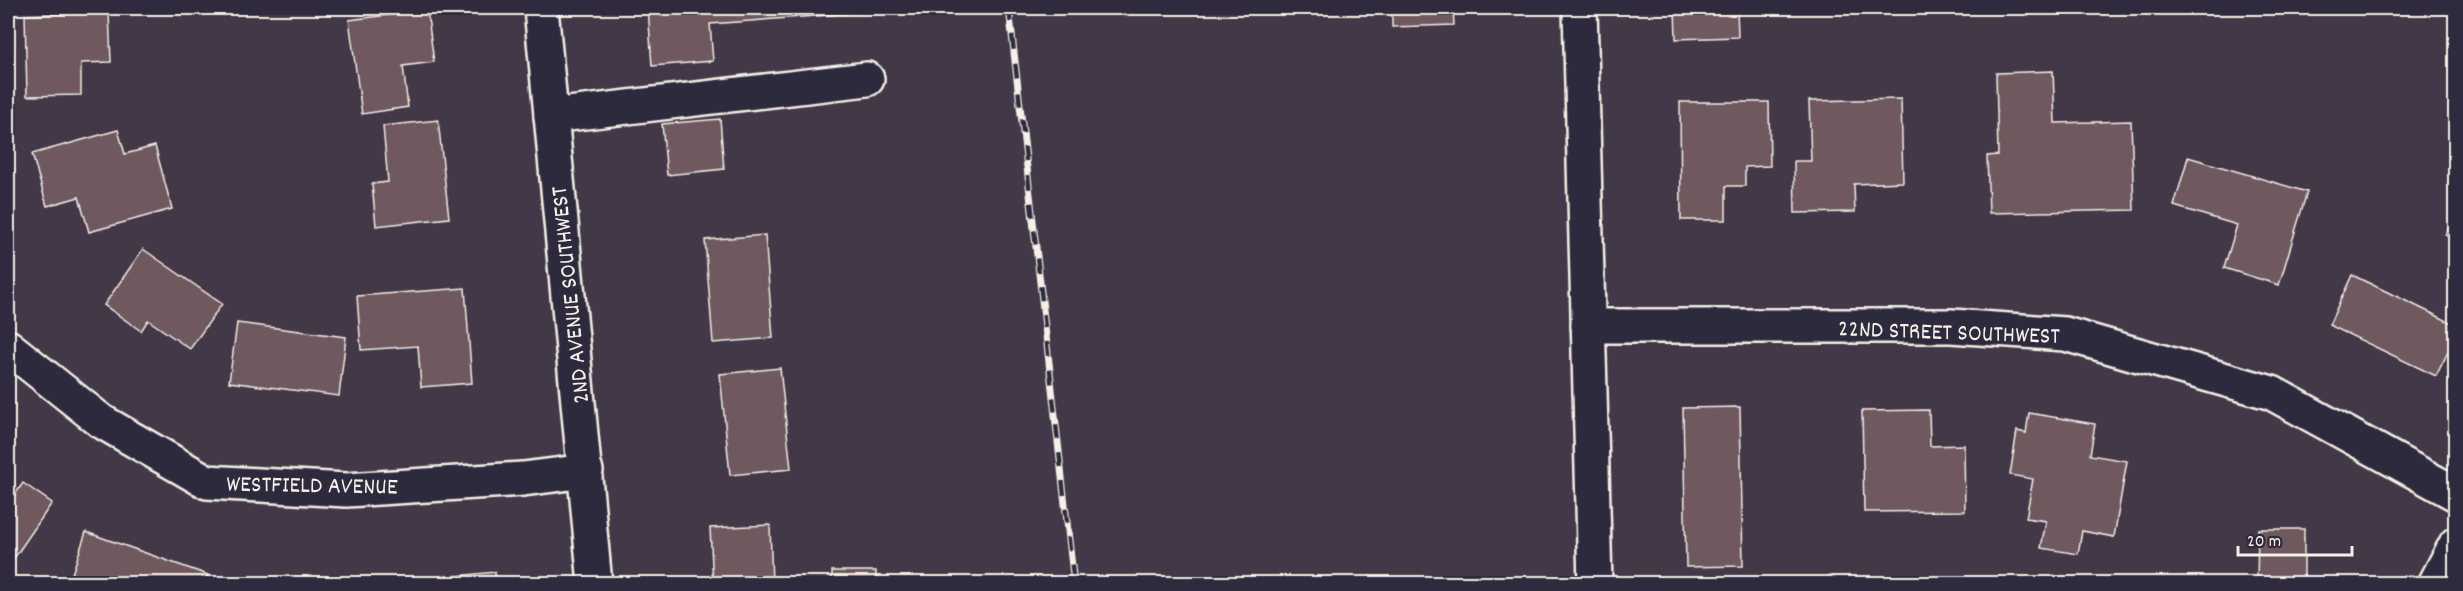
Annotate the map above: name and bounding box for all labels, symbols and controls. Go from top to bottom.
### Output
street label: 2ND AVENUE SOUTHWEST [544,184,600,405]
street label: 22ND STREET SOUTHWEST [1837,313,2061,355]
street label: WESTFIELD AVENUE [226,469,398,505]
scale bar [2238,519,2352,557]
text: 20 m [2247,530,2281,555]

